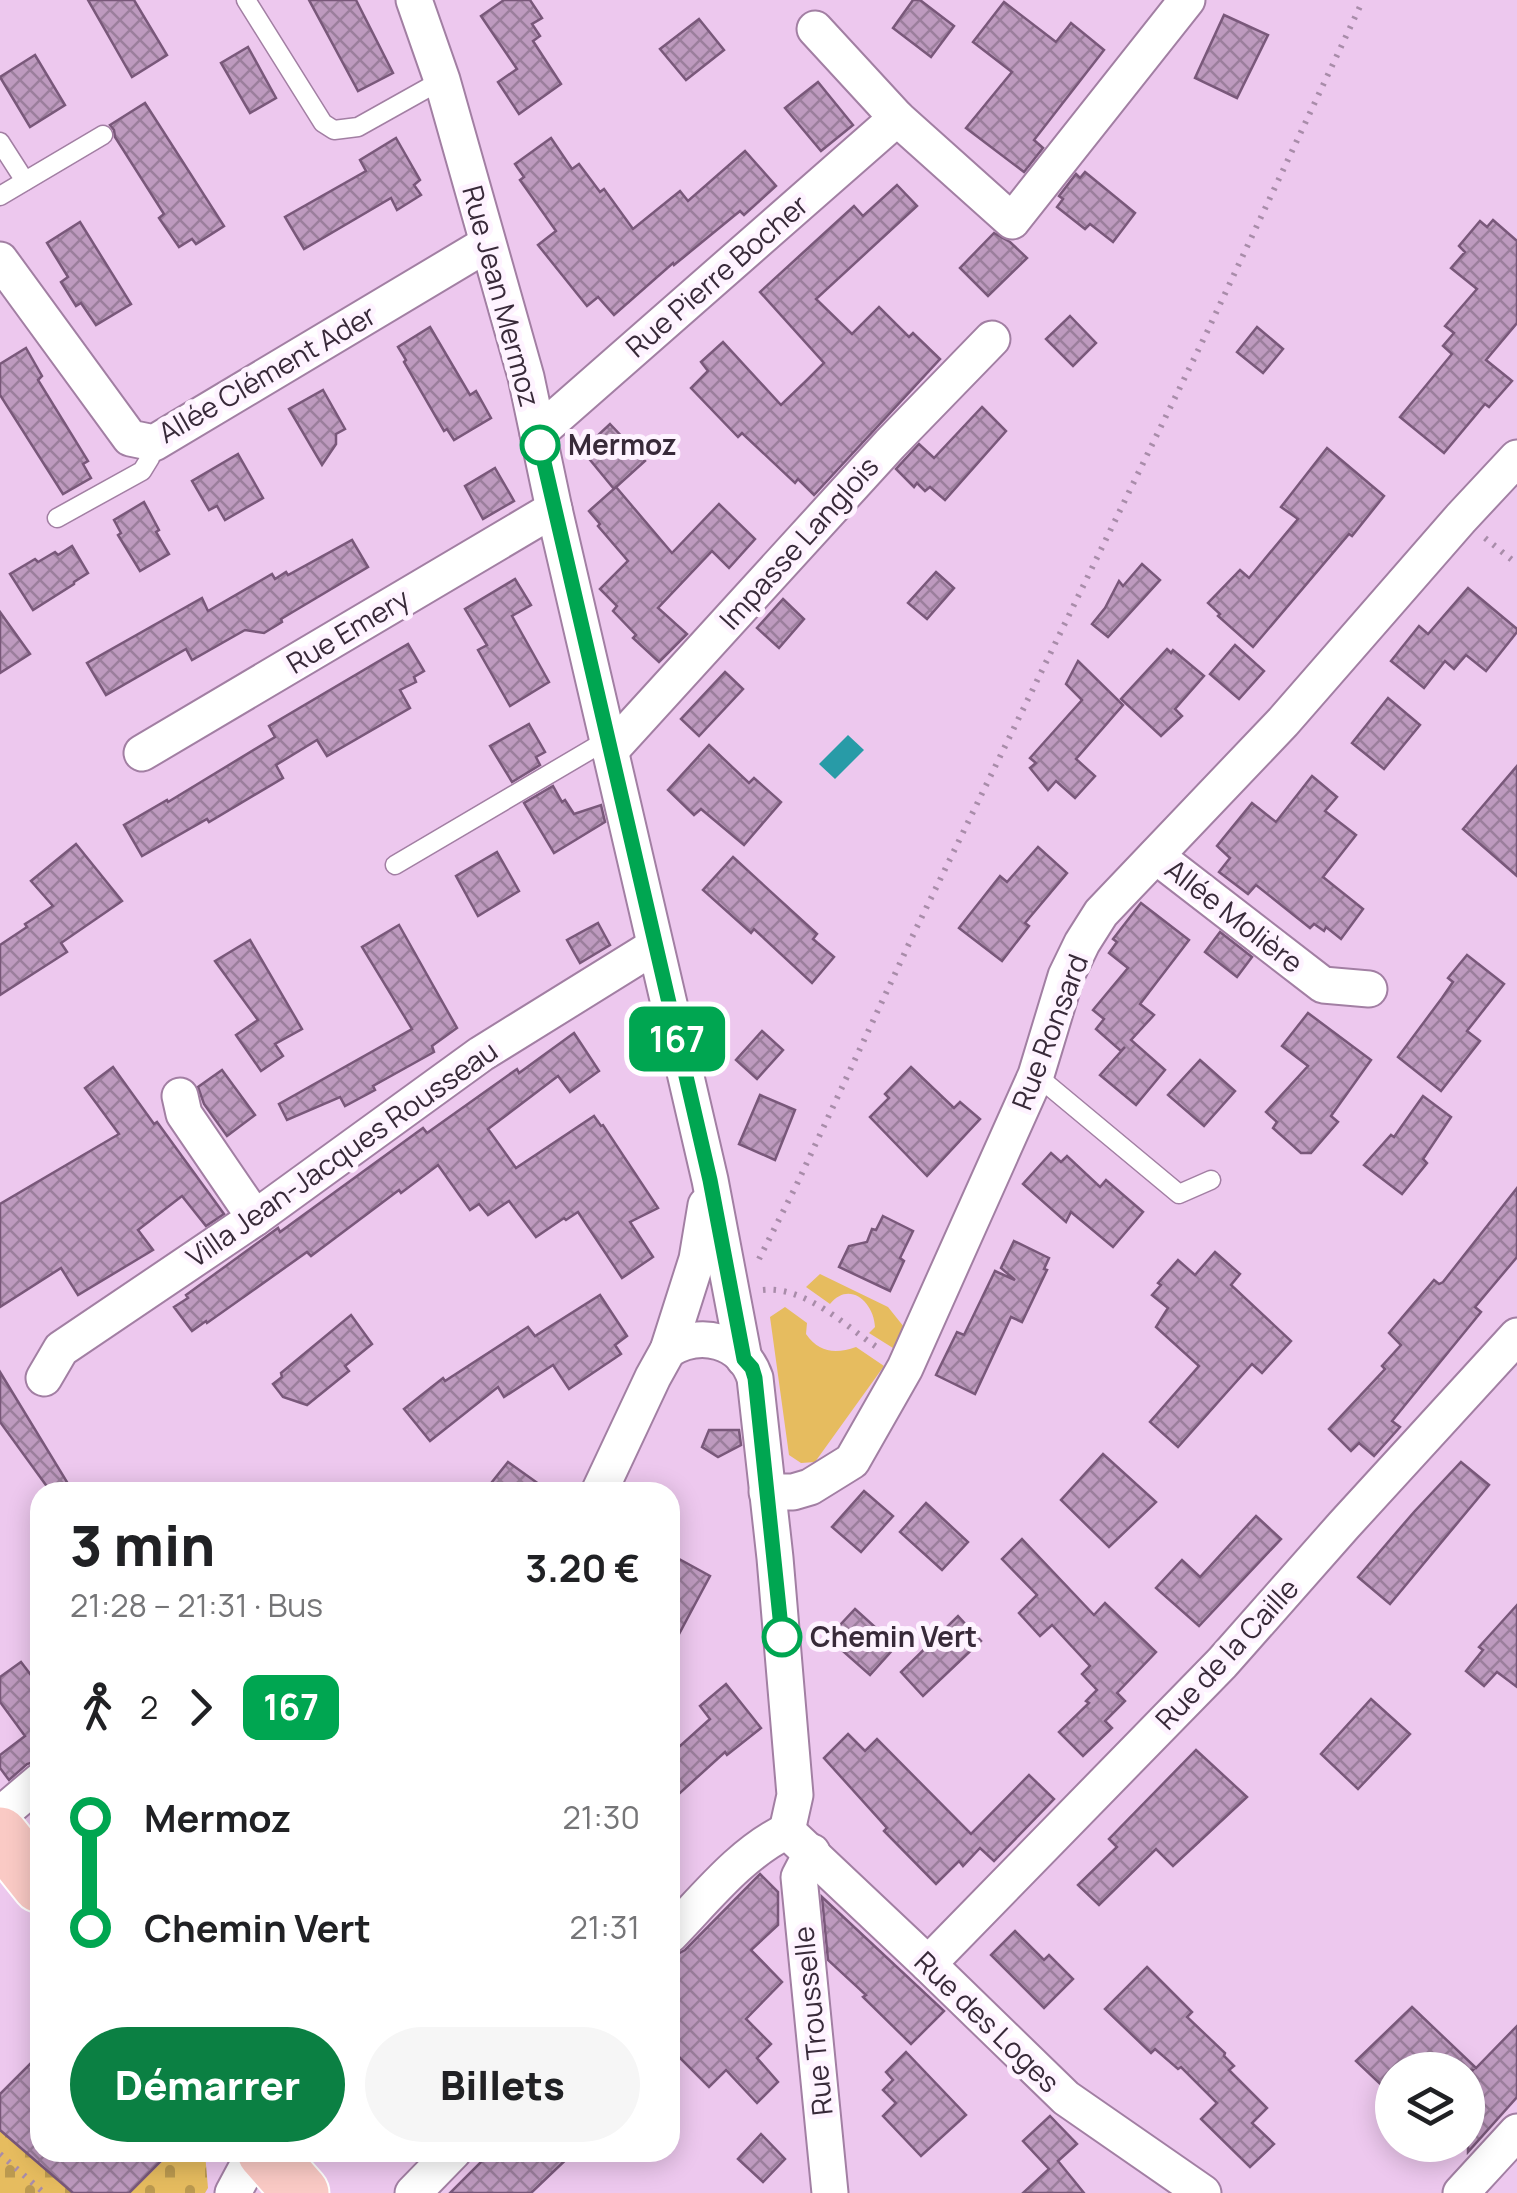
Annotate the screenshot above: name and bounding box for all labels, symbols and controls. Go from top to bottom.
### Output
street label: Rue Jean Mermoz [454,181,550,411]
street label: Rue Pierre Bocher [617,185,816,365]
street label: Allée Clément Ader [151,295,382,451]
place label: Mermoz [568,425,677,463]
marker: Mermoz [521,426,559,464]
street label: Impasse Langlois [710,447,886,637]
street label: Rue Emery [279,578,416,682]
street label: Allée Molière [1158,849,1311,981]
street label: Rue Ronsard [1002,948,1096,1115]
line badge: 167 [620,1006,734,1072]
text: 167 [649,1015,705,1063]
street label: Villa Jean-Jacques Rousseau [178,1031,505,1275]
text: 3 min [70,1507,215,1583]
text: 3.20 € [525,1541,640,1593]
street label: Rue de la Caille [1146,1569,1306,1737]
text: 21:28 – 21:31 · Bus [70,1583,323,1627]
place label: Chemin Vert [810,1617,977,1655]
marker: Chemin Vert [763,1618,801,1656]
icon: walk [70,1680,125,1735]
icon: forward [173,1680,228,1735]
text: 167 [263,1683,319,1731]
text: 2 [140,1685,158,1729]
text: Mermoz [144,1791,291,1843]
text: 21:30 [562,1795,640,1839]
text: Chemin Vert [144,1901,371,1953]
text: 21:31 [570,1905,640,1949]
street label: Rue Trousselle [783,1925,841,2117]
street label: Rue des Loges [907,1942,1069,2100]
button: Démarrer [70,2027,345,2142]
button: Billets [365,2027,640,2142]
map controls [1375,2052,1485,2162]
button: layers [1375,2052,1485,2162]

